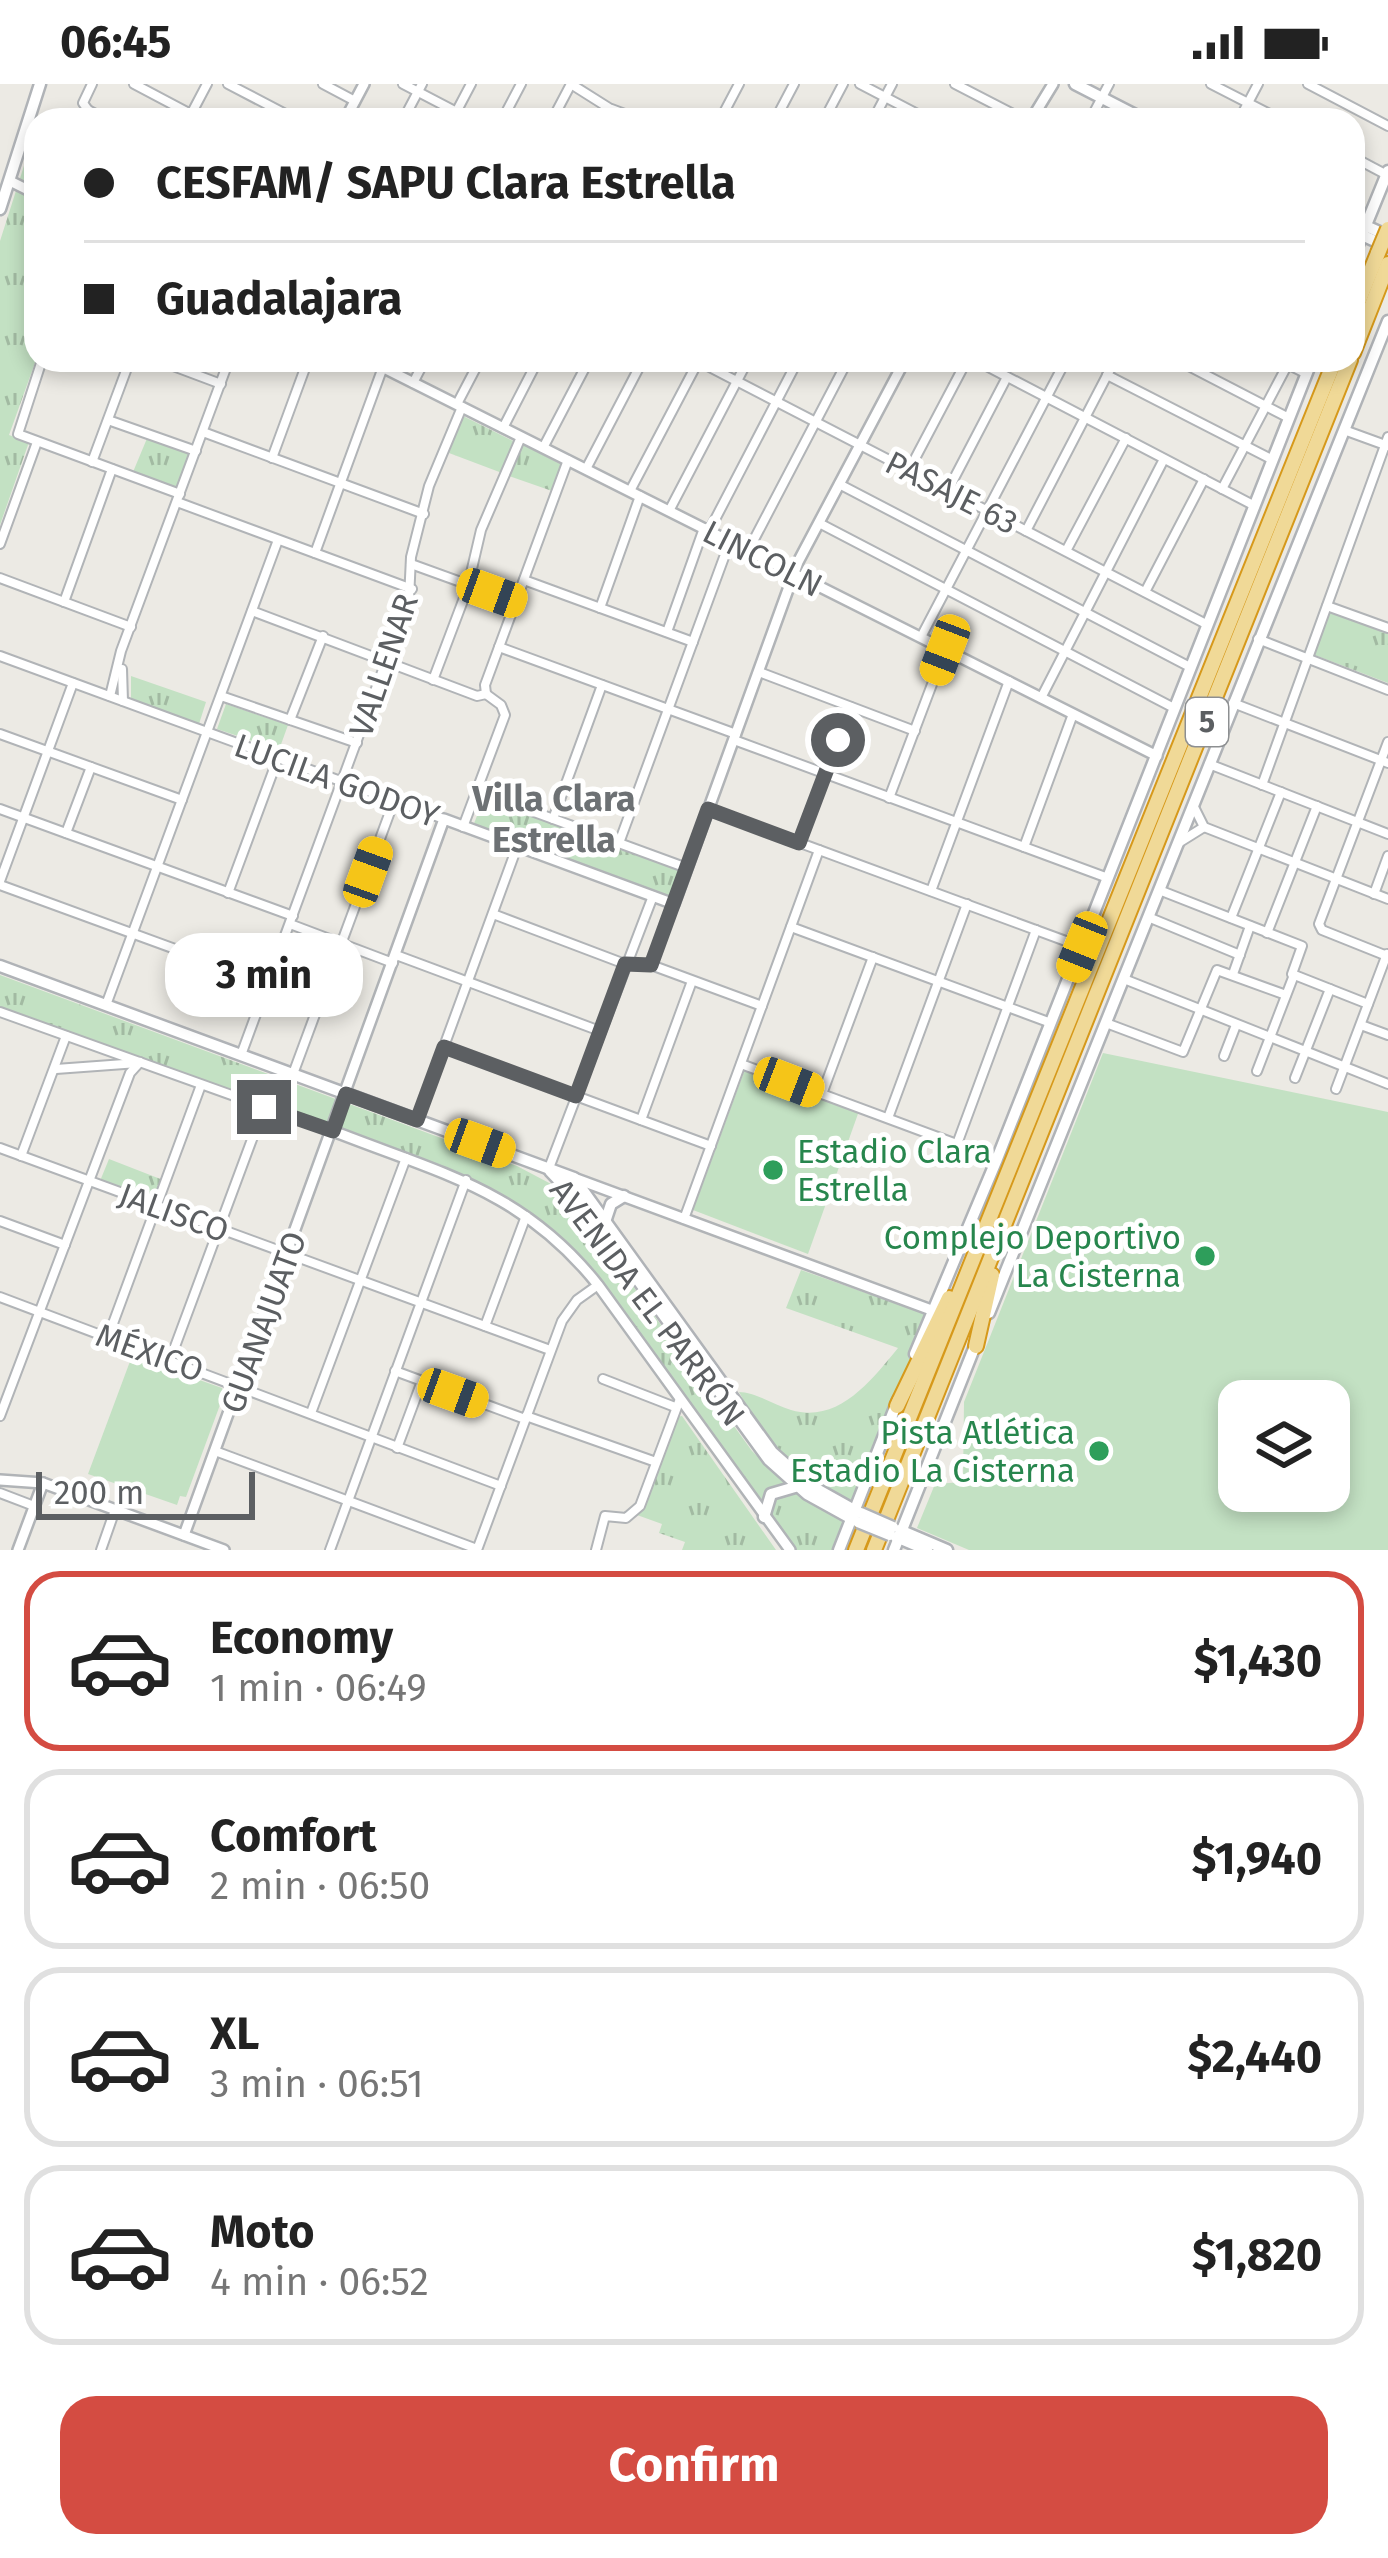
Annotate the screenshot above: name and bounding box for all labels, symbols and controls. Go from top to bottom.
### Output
text: 06:45 [60,15,171,69]
text: CESFAM/ SAPU Clara Estrella [156,156,736,210]
text: Guadalajara [156,272,402,326]
street label: PASAJE 63 [879,443,1024,543]
street label: LINCOLN [696,512,829,606]
car [452,564,532,622]
street label: VALLENAR [341,588,427,742]
car [915,610,975,690]
road number: 5 [1186,698,1228,746]
route start [811,713,865,767]
street label: LUCILA GODOY [229,725,444,836]
district label: Villa Clara Estrella [471,777,636,862]
car [339,832,397,912]
car [1052,907,1112,987]
callout: 3 min [165,933,363,1017]
text: 3 min [216,952,312,998]
car [749,1052,829,1112]
route end [237,1080,291,1134]
car [440,1114,520,1172]
place label: Estadio Clara Estrella [797,1132,992,1210]
marker: Estadio Clara Estrella [760,1157,786,1183]
street label: AVENIDA EL PARRÓN [541,1171,753,1434]
street label: JALISCO [113,1175,234,1251]
place label: Complejo Deportivo La Cisterna [884,1218,1181,1296]
street label: GUANAJUATO [213,1226,315,1419]
marker: Complejo Deportivo La Cisterna [1192,1243,1218,1269]
street label: MÉXICO [90,1315,209,1391]
car [413,1364,493,1422]
map controls [1218,1380,1350,1512]
button: layers [1218,1380,1350,1512]
place label: Pista Atlética Estadio La Cisterna [790,1413,1075,1491]
marker: Pista Atlética Estadio La Cisterna [1086,1438,1112,1464]
scale bar [36,1466,255,1519]
text: 200 m [54,1473,144,1513]
icon: car [66,1607,174,1715]
text: Economy [210,1611,393,1665]
text: $1,430 [1194,1634,1322,1688]
text: 1 min · 06:49 [210,1665,427,1711]
icon: car [66,1805,174,1913]
text: Comfort [210,1809,377,1863]
text: $1,940 [1192,1832,1322,1886]
text: 2 min · 06:50 [210,1863,430,1909]
icon: car [66,2003,174,2111]
text: XL [210,2007,259,2061]
text: $2,440 [1187,2030,1322,2084]
text: 3 min · 06:51 [210,2061,424,2107]
icon: car [66,2201,174,2309]
text: Moto [210,2205,315,2259]
text: $1,820 [1192,2228,1322,2282]
text: 4 min · 06:52 [210,2259,429,2305]
button: Confirm [60,2396,1328,2534]

